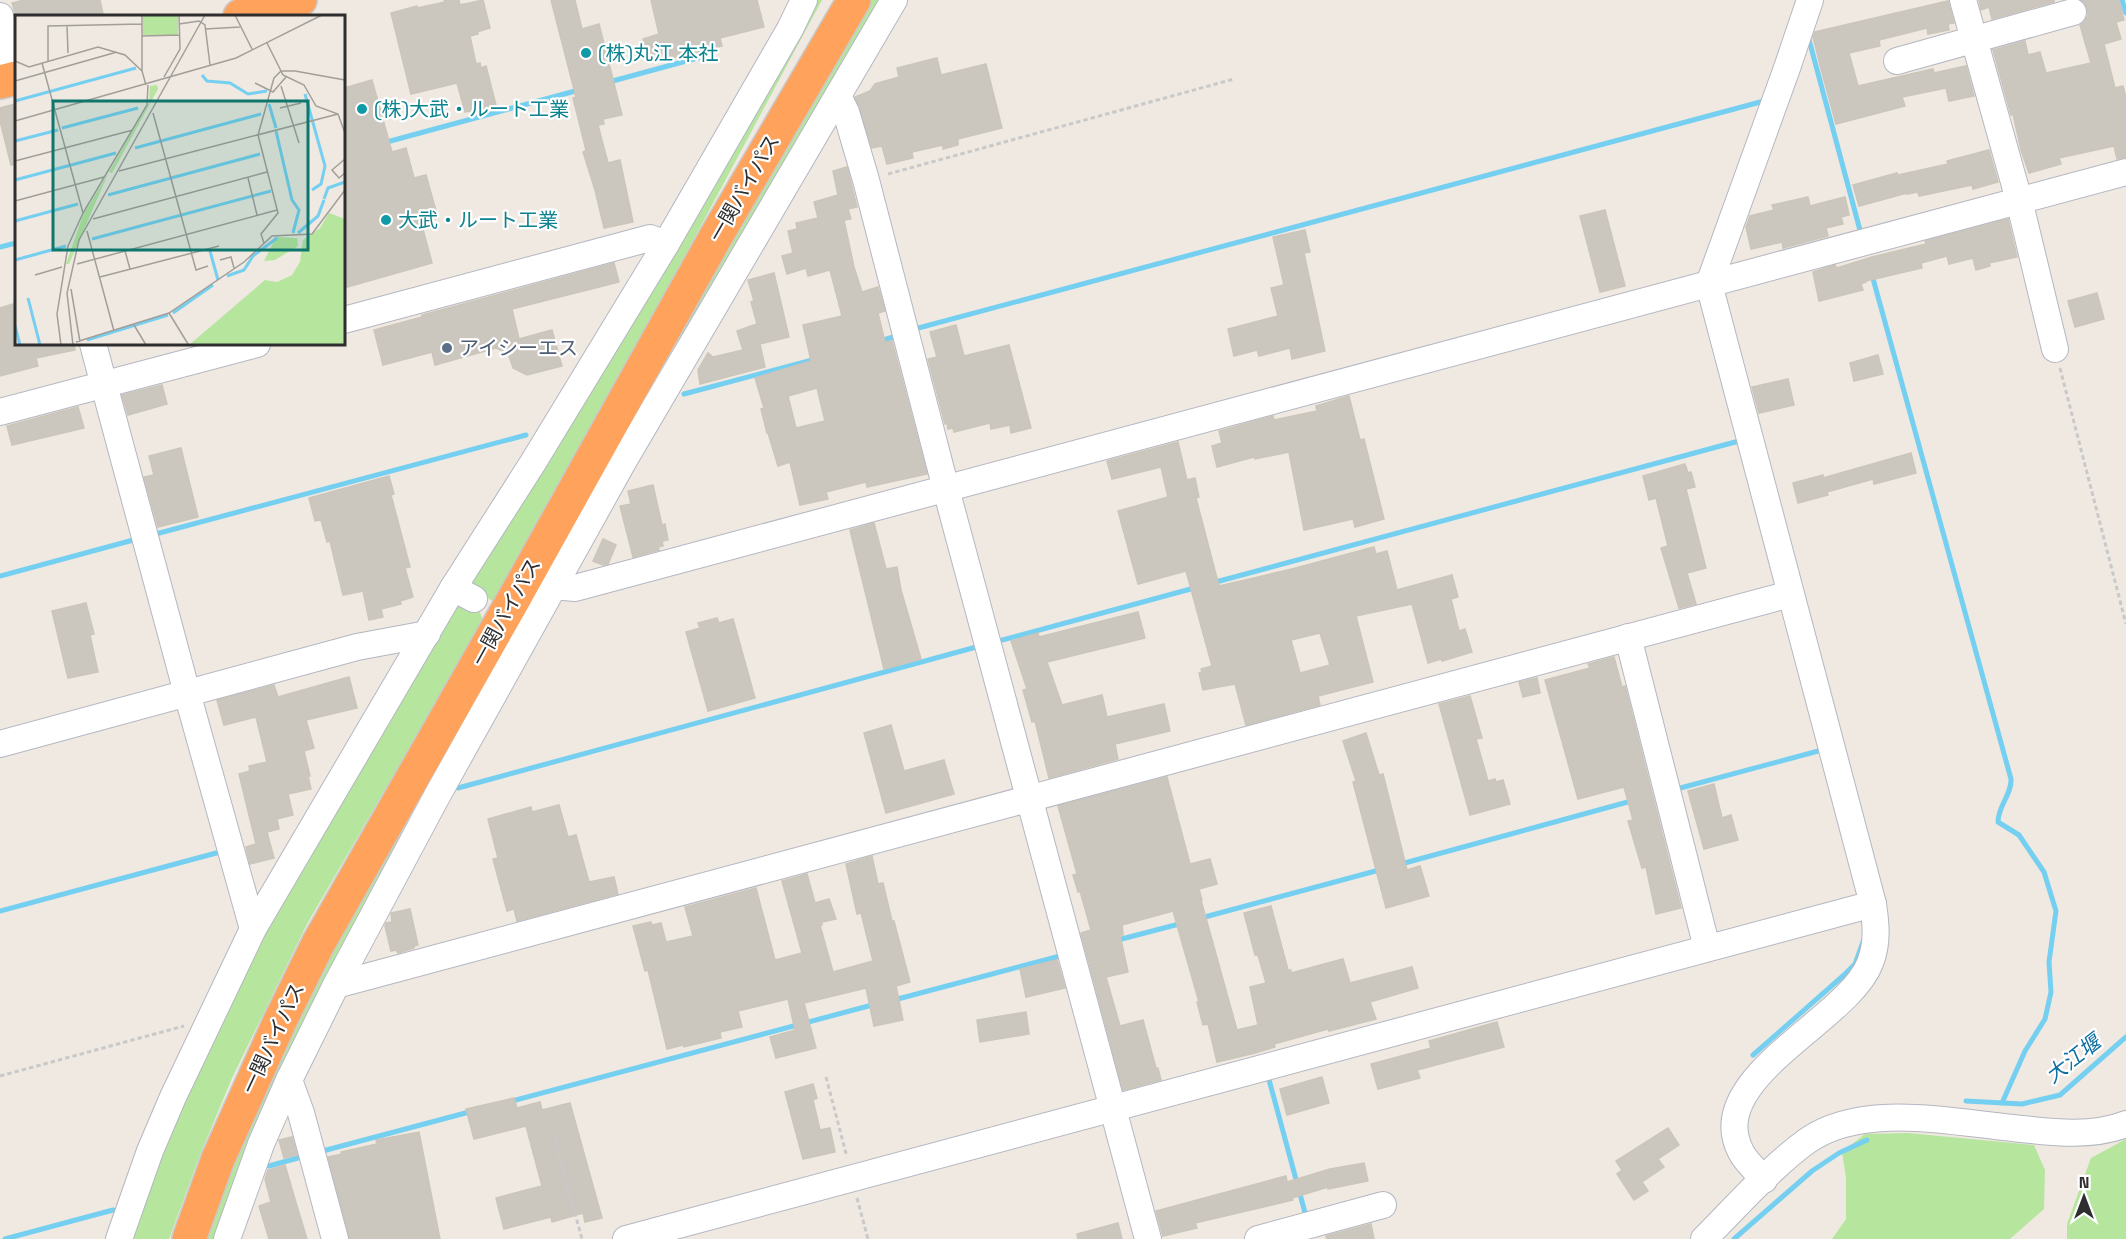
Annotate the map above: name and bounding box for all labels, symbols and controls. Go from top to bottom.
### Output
inset map [15,15,345,345]
place label: (株)丸江 本社 [598,40,718,66]
marker: (株)丸江 本社 [579,46,593,60]
place label: (株)大武・ルート工業 [374,96,569,122]
marker: (株)大武・ルート工業 [355,102,369,116]
street label: 一関バイパス [703,130,785,246]
place label: 大武・ルート工業 [398,207,558,233]
marker: 大武・ルート工業 [379,213,393,227]
place label: アイシーエス [459,335,578,361]
marker: アイシーエス [440,341,454,355]
street label: 一関バイパス [466,553,546,671]
street label: 一関バイパス [236,978,310,1098]
water label: 大江堰 [2040,1026,2109,1089]
north arrow [2054,1167,2114,1227]
text: N [2079,1172,2089,1193]

